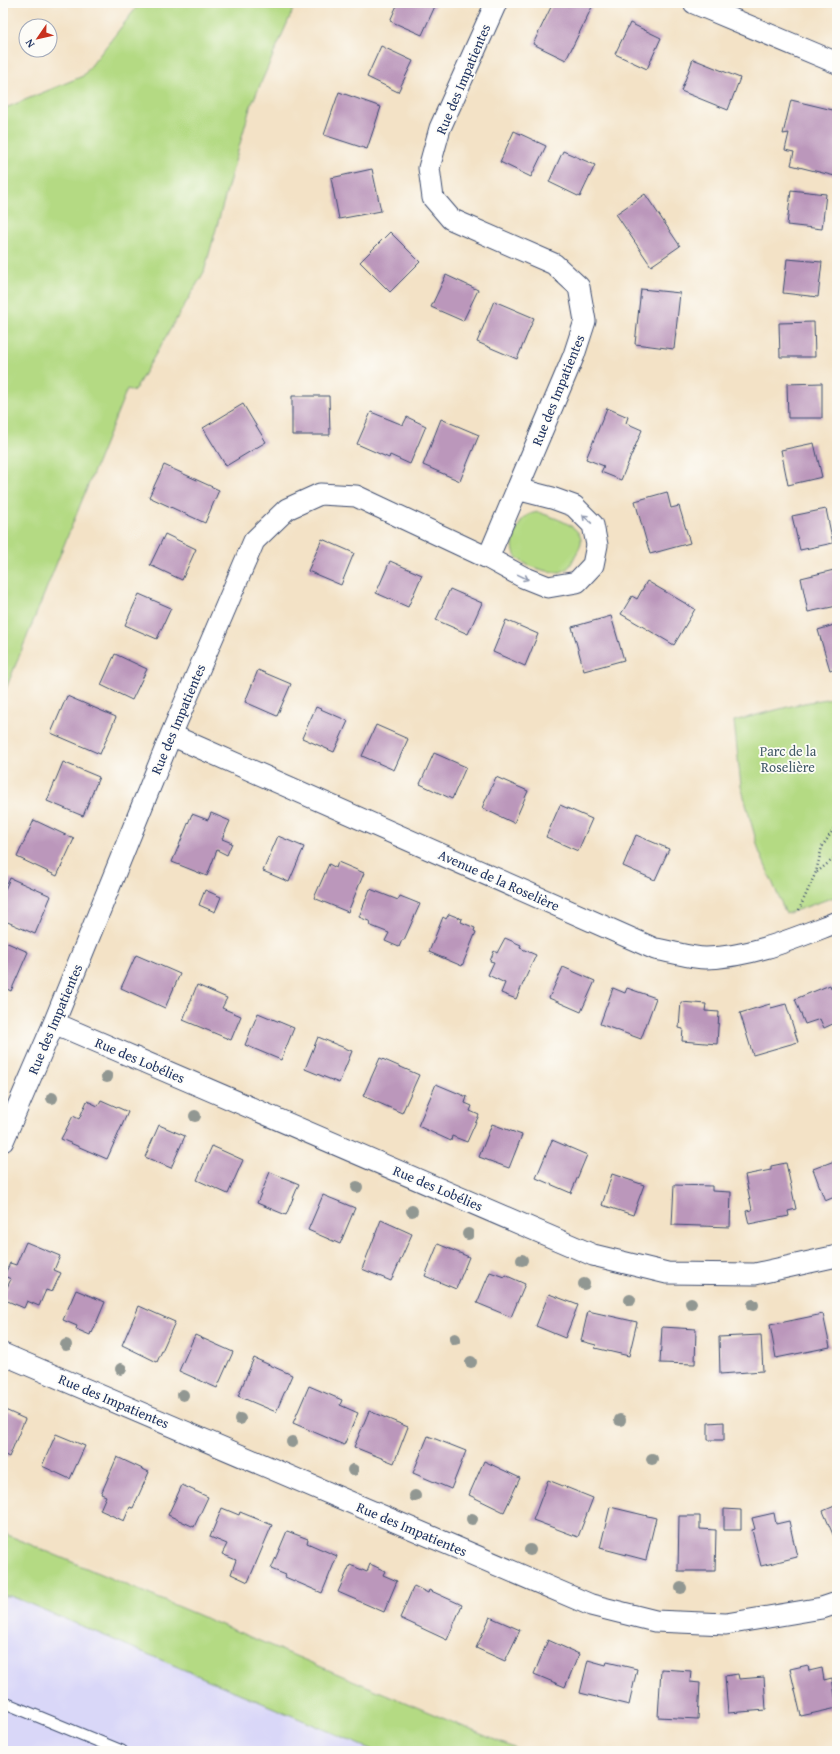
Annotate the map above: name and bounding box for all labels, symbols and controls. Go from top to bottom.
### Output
north arrow [18,18,58,58]
street label: Rue des Impatientes [431,21,495,137]
text: N [21,36,38,51]
street label: Rue des Impatientes [527,331,589,449]
one-way arrow [582,514,592,523]
one-way arrow [517,574,529,581]
street label: Rue des Impatientes [146,661,210,777]
park label: Parc de la Roselière [760,741,817,777]
street label: Avenue de la Roselière [435,844,563,916]
street label: Rue des Impatientes [23,961,87,1077]
street label: Rue des Lobélies [92,1032,188,1088]
street label: Rue des Lobélies [390,1160,486,1216]
street label: Rue des Impatientes [56,1369,172,1433]
street label: Rue des Impatientes [354,1497,470,1561]

